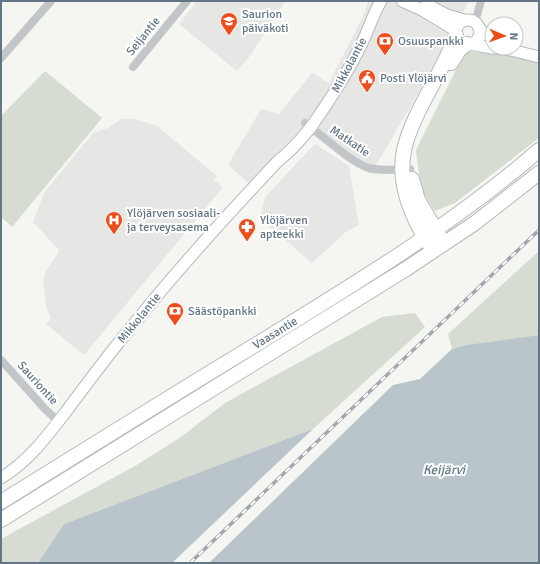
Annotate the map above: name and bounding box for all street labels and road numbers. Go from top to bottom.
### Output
street label: Seijantie [123,14,164,59]
street label: Mikkolantie [329,35,370,96]
street label: Matkatie [327,123,373,160]
street label: Mikkolantie [114,290,164,347]
street label: Vaasantie [250,314,301,353]
street label: Sauriontie [14,358,61,408]

